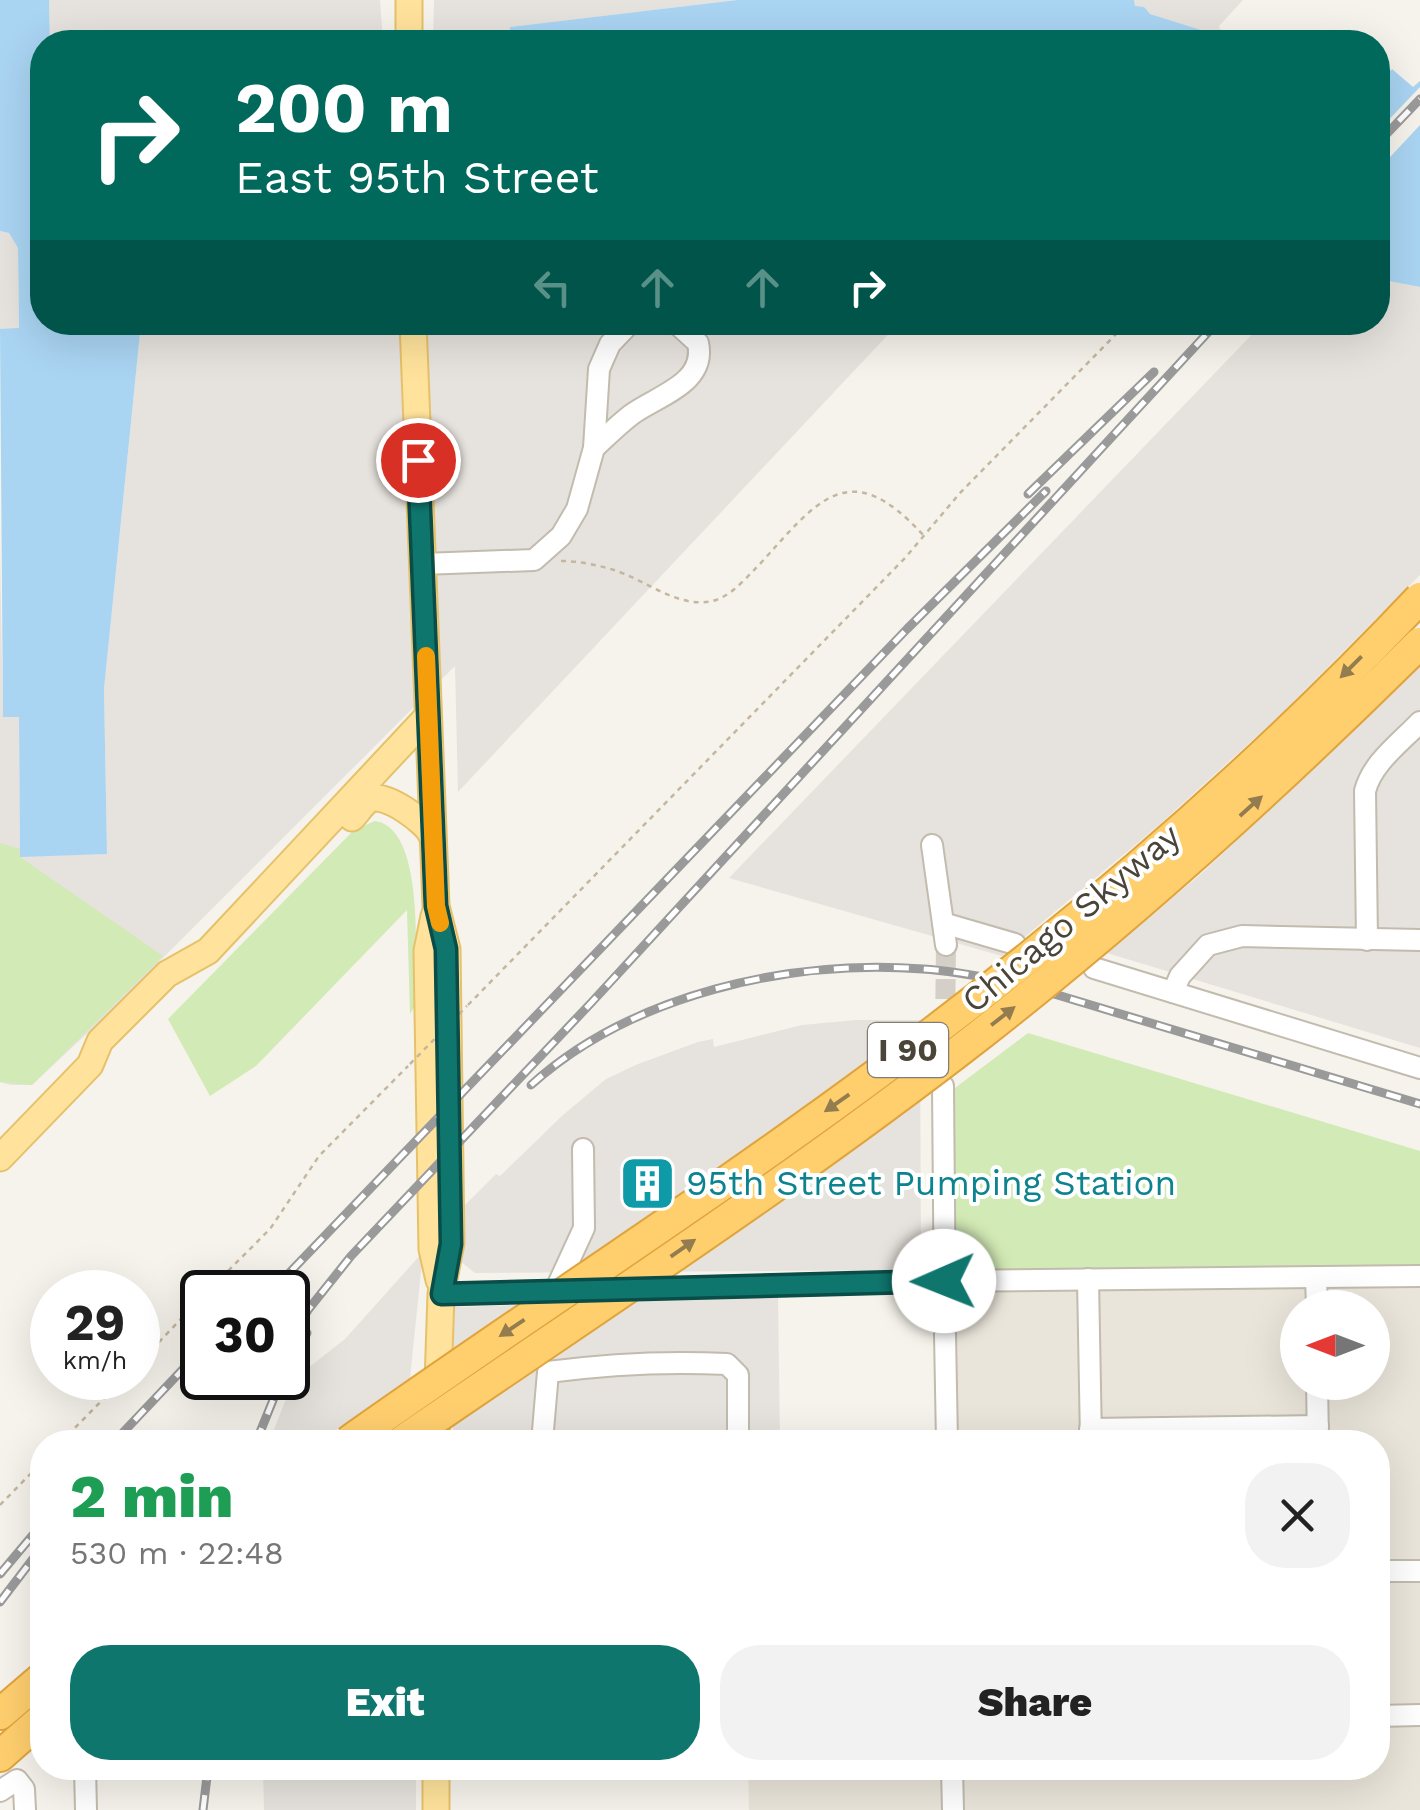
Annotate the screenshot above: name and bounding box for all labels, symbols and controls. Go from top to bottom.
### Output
text: 200 m [235,67,453,149]
icon: right [70,70,200,200]
text: East 95th Street [235,151,599,204]
icon: left [525,260,580,315]
icon: ahead [630,260,685,315]
icon: ahead [735,260,790,315]
icon: right [840,260,895,315]
pin [376,418,461,503]
icon: arrive [391,433,446,488]
one-way arrow [1340,655,1364,678]
one-way arrow [1238,795,1262,818]
street label: Chicago Skyway [953,814,1189,1022]
one-way arrow [990,1007,1016,1027]
road number: I 90 [868,1023,948,1077]
one-way arrow [823,1093,850,1112]
building icon: 95th Street Pumping Station [617,1153,677,1213]
place label: 95th Street Pumping Station [686,1162,1176,1204]
position arrow [892,1229,996,1333]
one-way arrow [670,1239,697,1258]
speed limit sign: 30 [180,1270,310,1400]
north arrow [1280,1290,1390,1400]
map controls [1280,1290,1390,1400]
text: 29 [65,1293,125,1352]
one-way arrow [499,1318,525,1337]
text: km/h [63,1346,127,1375]
text: 2 min [70,1461,234,1532]
button: close [1245,1463,1350,1568]
text: 530 m · 22:48 [70,1534,284,1572]
button: Exit [70,1645,700,1760]
button: Share [720,1645,1350,1760]

